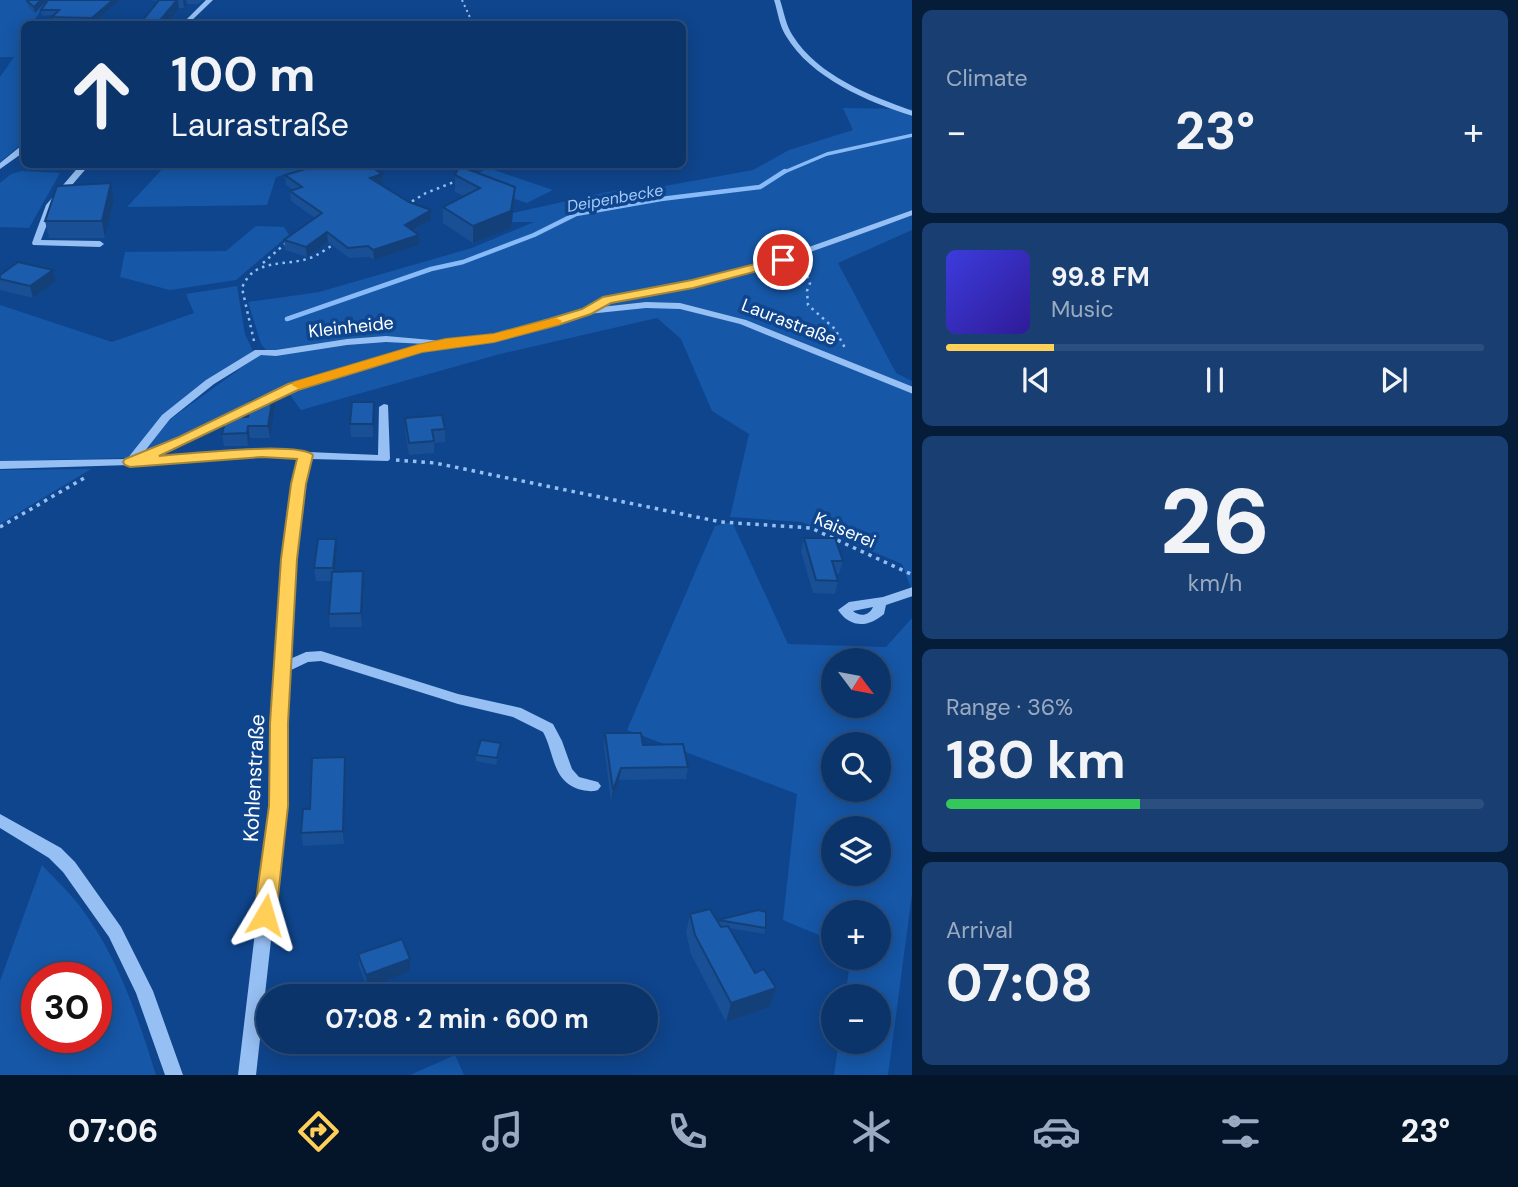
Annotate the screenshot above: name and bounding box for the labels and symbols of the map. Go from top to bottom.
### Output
water label: Deipenbecke [565,179,665,217]
pin [753,230,813,290]
street label: Laurastraße [738,293,840,351]
street label: Kleinheide [307,311,395,343]
street label: Kaiserei [811,506,879,554]
north arrow [821,648,891,718]
street label: Kohlenstraße [237,713,271,843]
position arrow [228,878,302,952]
speed limit sign: 30 [21,962,112,1053]

